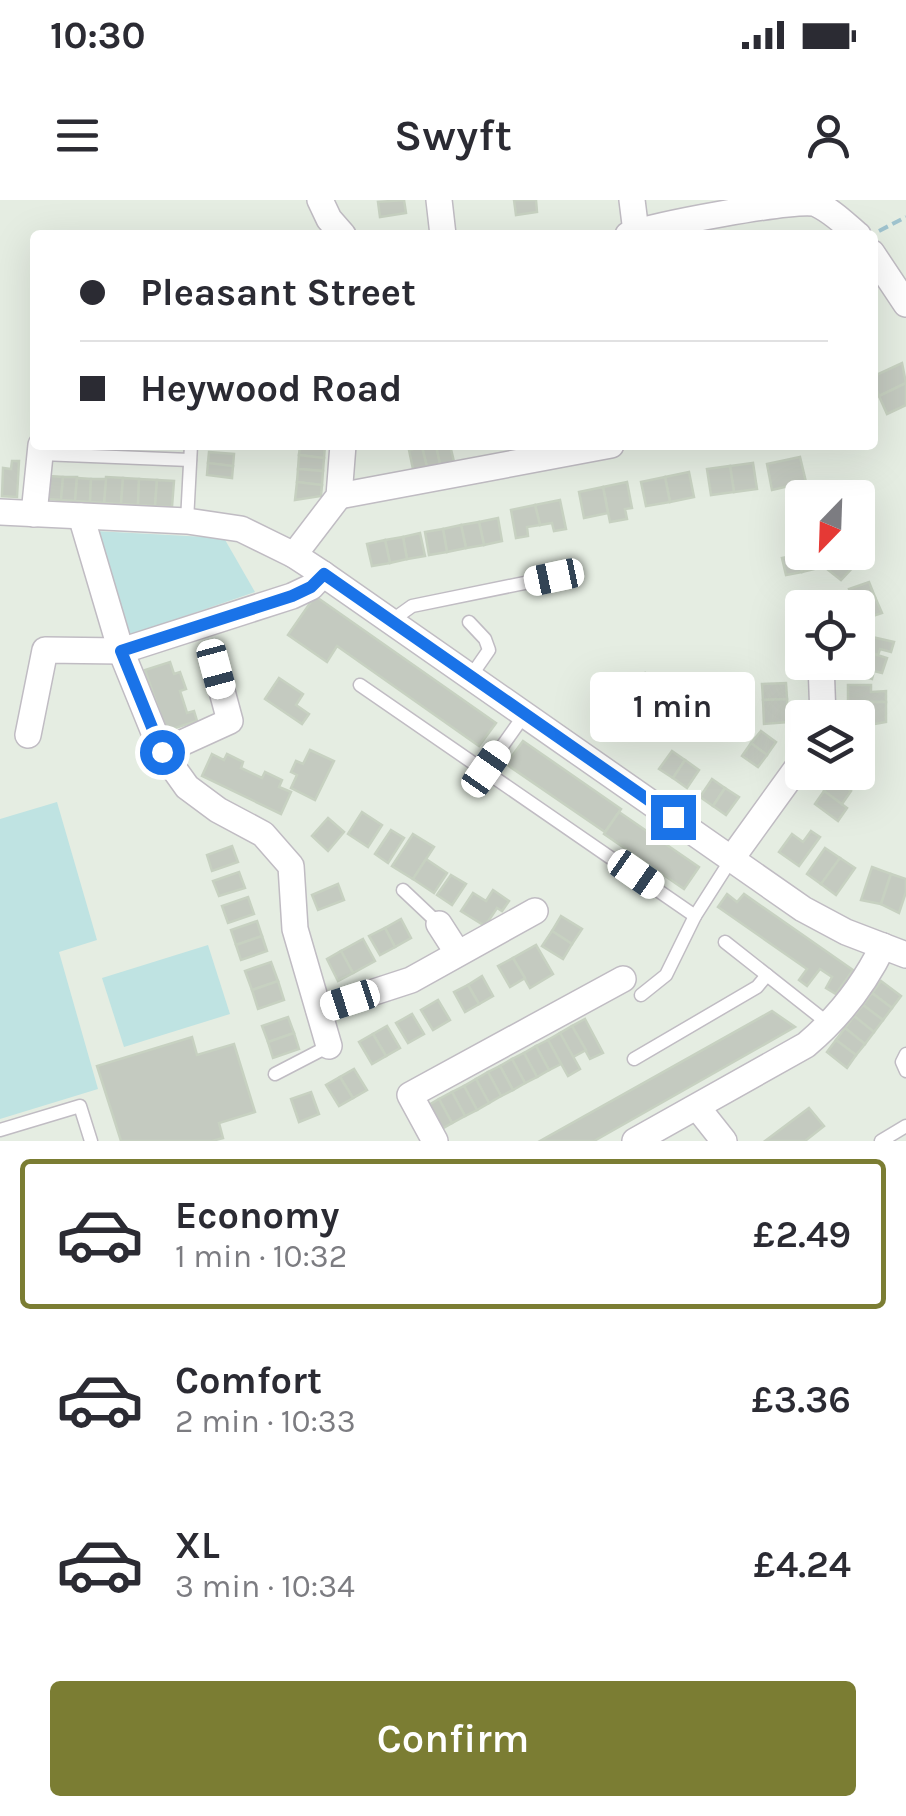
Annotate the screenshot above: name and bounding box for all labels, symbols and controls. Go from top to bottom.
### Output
text: 10:30 [50,13,146,58]
icon: menu [50,108,105,163]
icon: person [801,108,856,163]
text: Swyft [394,109,512,161]
text: Pleasant Street [140,270,416,315]
text: Heywood Road [140,366,402,411]
north arrow [785,480,875,570]
map controls [785,480,875,790]
car [522,556,586,598]
button: locate [785,590,875,680]
car [194,636,238,702]
callout: 1 min [590,672,756,742]
text: 1 min [633,688,712,725]
button: layers [785,700,875,790]
route start [140,730,185,775]
car [457,736,515,802]
route end [651,795,696,840]
car [603,845,669,903]
car [317,976,383,1024]
icon: car [55,1189,145,1279]
text: Economy [175,1193,339,1238]
text: £2.49 [753,1212,851,1257]
text: 1 min · 10:32 [175,1238,347,1275]
icon: car [55,1354,145,1444]
text: Comfort [175,1358,322,1403]
text: £3.36 [751,1377,851,1422]
text: 2 min · 10:33 [175,1403,356,1440]
icon: car [55,1519,145,1609]
text: XL [175,1523,220,1568]
text: £4.24 [754,1542,851,1587]
text: 3 min · 10:34 [175,1568,355,1605]
button: Confirm [50,1681,856,1796]

